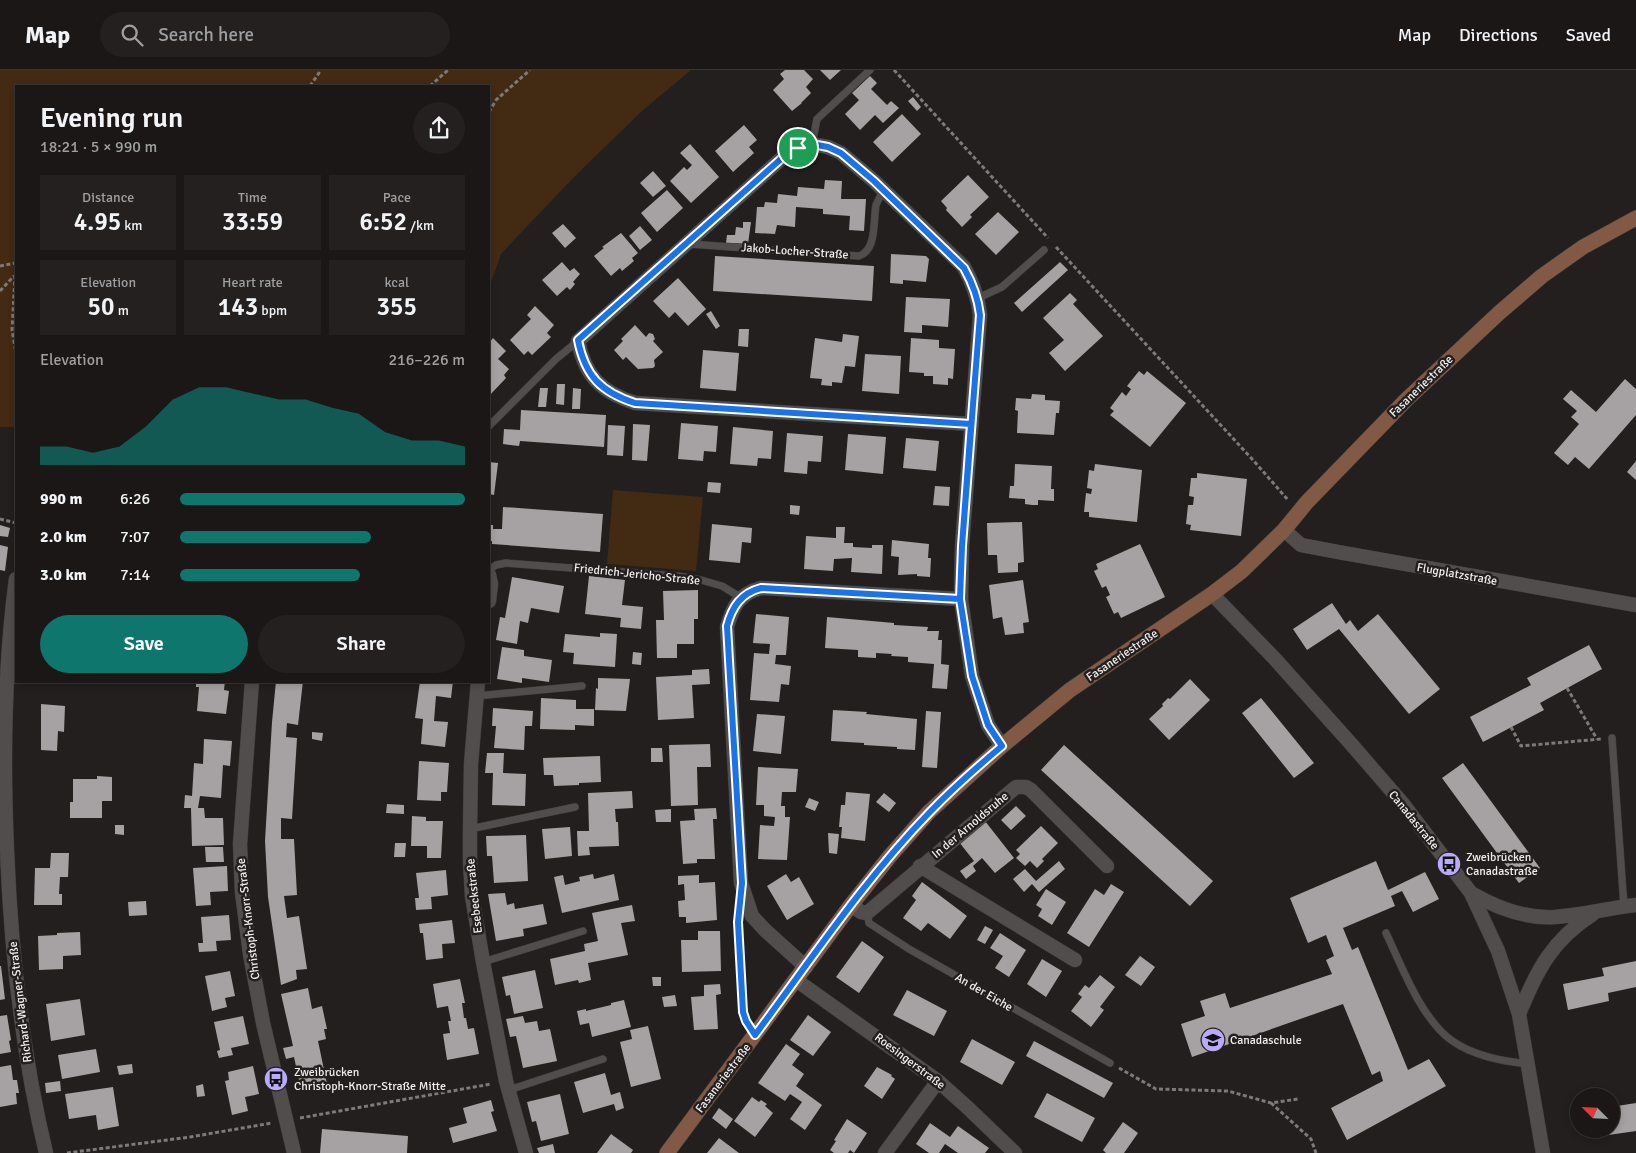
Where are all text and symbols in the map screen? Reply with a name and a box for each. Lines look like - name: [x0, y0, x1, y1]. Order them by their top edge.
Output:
- search box: [100, 12, 450, 57]
- text: Map: [25, 20, 70, 50]
- icon: search: [118, 21, 146, 49]
- text: Search here: [158, 23, 254, 47]
- text: Map: [1398, 24, 1431, 46]
- text: Directions: [1459, 24, 1538, 46]
- text: Saved: [1566, 24, 1611, 46]
- text: Evening run: [40, 101, 183, 135]
- button: share: [413, 102, 465, 154]
- pin: [777, 127, 819, 169]
- icon: arrive: [784, 134, 812, 162]
- text: 18:21 · 5 × 990 m: [40, 137, 157, 157]
- text: Distance: [82, 189, 134, 206]
- text: Time: [238, 189, 267, 206]
- text: Pace: [383, 189, 411, 206]
- text: 4.95: [74, 206, 121, 237]
- text: 33:59: [222, 206, 283, 237]
- text: 6:52: [359, 206, 407, 237]
- text: km: [121, 217, 142, 234]
- text: /km: [407, 217, 434, 234]
- street label: Jakob-Locher-Straße: [741, 240, 849, 263]
- text: Elevation: [80, 274, 136, 291]
- text: Heart rate: [222, 274, 283, 291]
- text: kcal: [385, 274, 409, 291]
- text: 50: [88, 291, 115, 322]
- text: 143: [218, 291, 258, 322]
- text: 355: [377, 291, 417, 322]
- text: m: [115, 302, 129, 319]
- text: bpm: [258, 302, 287, 319]
- text: Elevation: [40, 350, 104, 370]
- text: 216–226 m: [388, 350, 465, 370]
- street label: Fasaneriestraße: [1386, 352, 1456, 421]
- text: 990 m: [40, 489, 82, 509]
- text: 6:26: [120, 489, 150, 509]
- text: 2.0 km: [40, 527, 87, 547]
- text: 7:07: [120, 527, 150, 547]
- street label: Friedrich-Jericho-Straße: [573, 560, 701, 589]
- street label: Flugplatzstraße: [1415, 560, 1498, 589]
- text: 3.0 km: [40, 565, 87, 585]
- text: 7:14: [120, 565, 150, 585]
- button: Save: [40, 615, 248, 673]
- button: Share: [258, 615, 465, 673]
- street label: Fasaneriestraße: [1084, 626, 1161, 685]
- street label: Canadastraße: [1385, 788, 1442, 853]
- street label: In der Arnoldsruhe: [929, 789, 1012, 862]
- place label: Zweibrücken Canadastraße: [1466, 850, 1538, 879]
- bus stop icon: Zweibrücken Canadastraße: [1436, 851, 1462, 877]
- street label: Christoph-Knorr-Straße: [234, 857, 263, 980]
- street label: Esebeckstraße: [463, 858, 486, 934]
- street label: Richard-Wagner-Straße: [6, 941, 35, 1063]
- street label: An der Eiche: [952, 970, 1015, 1015]
- school or university icon: Canadaschule: [1200, 1027, 1226, 1053]
- street label: Roesingerstraße: [871, 1030, 948, 1093]
- place label: Canadaschule: [1230, 1033, 1302, 1048]
- street label: Fasaneriestraße: [692, 1041, 754, 1116]
- place label: Zweibrücken Christoph-Knorr-Straße Mitte: [294, 1065, 446, 1094]
- bus stop icon: Zweibrücken Christoph-Knorr-Straße Mitte: [263, 1066, 289, 1092]
- north arrow: [1570, 1088, 1620, 1138]
- map controls: [1570, 1088, 1620, 1138]

